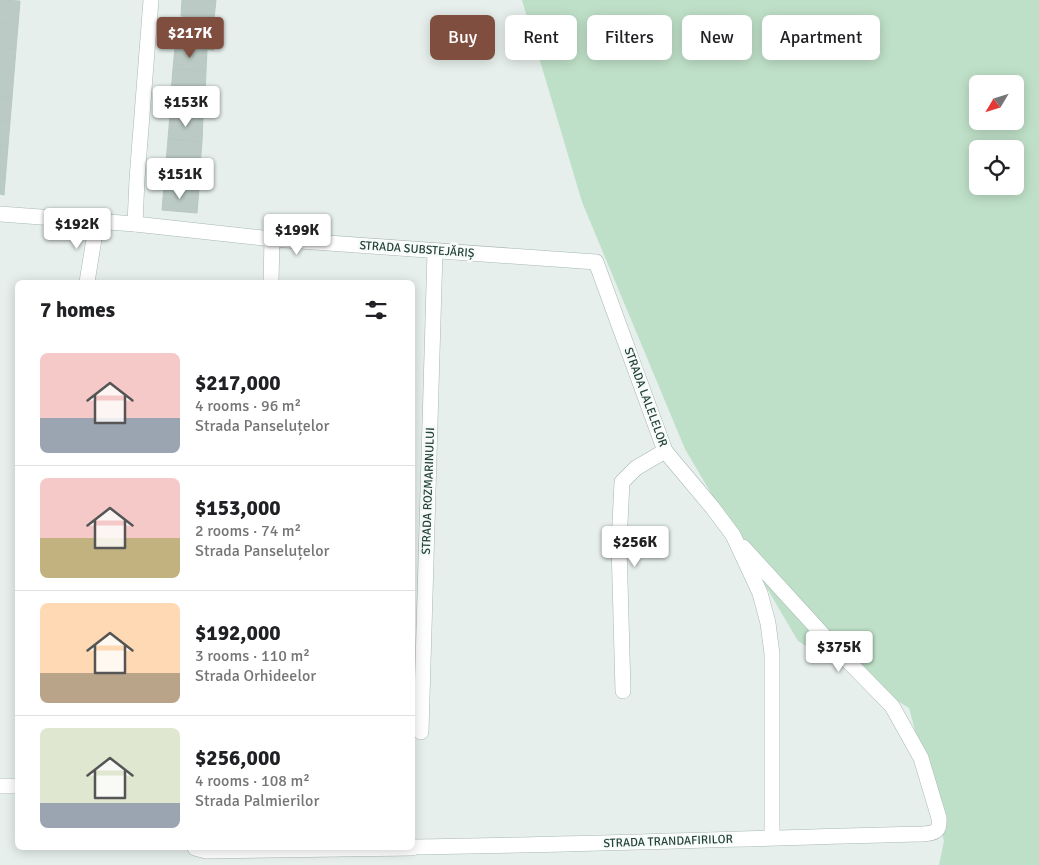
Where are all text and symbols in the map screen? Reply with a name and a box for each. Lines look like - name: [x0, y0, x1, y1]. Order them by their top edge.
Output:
- chip: Buy: [430, 15, 495, 60]
- chip: Rent: [505, 15, 577, 60]
- chip: Filters: [587, 15, 672, 60]
- chip: New: [682, 15, 752, 60]
- chip: Apartment: [762, 15, 880, 60]
- pin: $217K: [155, 17, 225, 59]
- text: $217K: [168, 23, 212, 43]
- north arrow: [969, 75, 1024, 130]
- map controls: [969, 75, 1024, 195]
- pin: $153K: [151, 86, 221, 128]
- text: $153K: [164, 92, 208, 112]
- button: locate: [969, 140, 1024, 195]
- pin: $151K: [145, 158, 215, 200]
- text: $151K: [158, 164, 202, 184]
- pin: $192K: [42, 208, 112, 250]
- text: $192K: [55, 214, 99, 234]
- pin: $199K: [262, 214, 332, 256]
- text: $199K: [275, 220, 319, 240]
- street label: STRADA SUBSTEJĂRIȘ: [359, 238, 475, 261]
- icon: filters: [362, 296, 390, 324]
- text: 7 homes: [40, 297, 115, 323]
- street label: STRADA LALELELOR: [621, 345, 670, 449]
- text: $217,000: [195, 370, 281, 396]
- icon: home: [80, 373, 140, 433]
- text: 4 rooms · 96 m²: [195, 396, 301, 416]
- text: Strada Panseluțelor: [195, 416, 329, 436]
- street label: STRADA ROZMARINULUI: [419, 427, 438, 555]
- text: $153,000: [195, 495, 281, 521]
- icon: home: [80, 498, 140, 558]
- text: 2 rooms · 74 m²: [195, 521, 301, 541]
- pin: $256K: [600, 526, 670, 568]
- text: $256K: [613, 532, 657, 552]
- text: Strada Panseluțelor: [195, 541, 329, 561]
- text: $192,000: [195, 620, 281, 646]
- icon: home: [80, 623, 140, 683]
- pin: $375K: [804, 630, 874, 673]
- text: $375K: [817, 637, 861, 657]
- text: 3 rooms · 110 m²: [195, 646, 310, 666]
- text: Strada Orhideelor: [195, 666, 316, 686]
- text: $256,000: [195, 745, 281, 771]
- icon: home: [80, 748, 140, 808]
- text: 4 rooms · 108 m²: [195, 771, 310, 791]
- text: Strada Palmierilor: [195, 791, 319, 811]
- street label: STRADA TRANDAFIRILOR: [603, 832, 733, 851]

